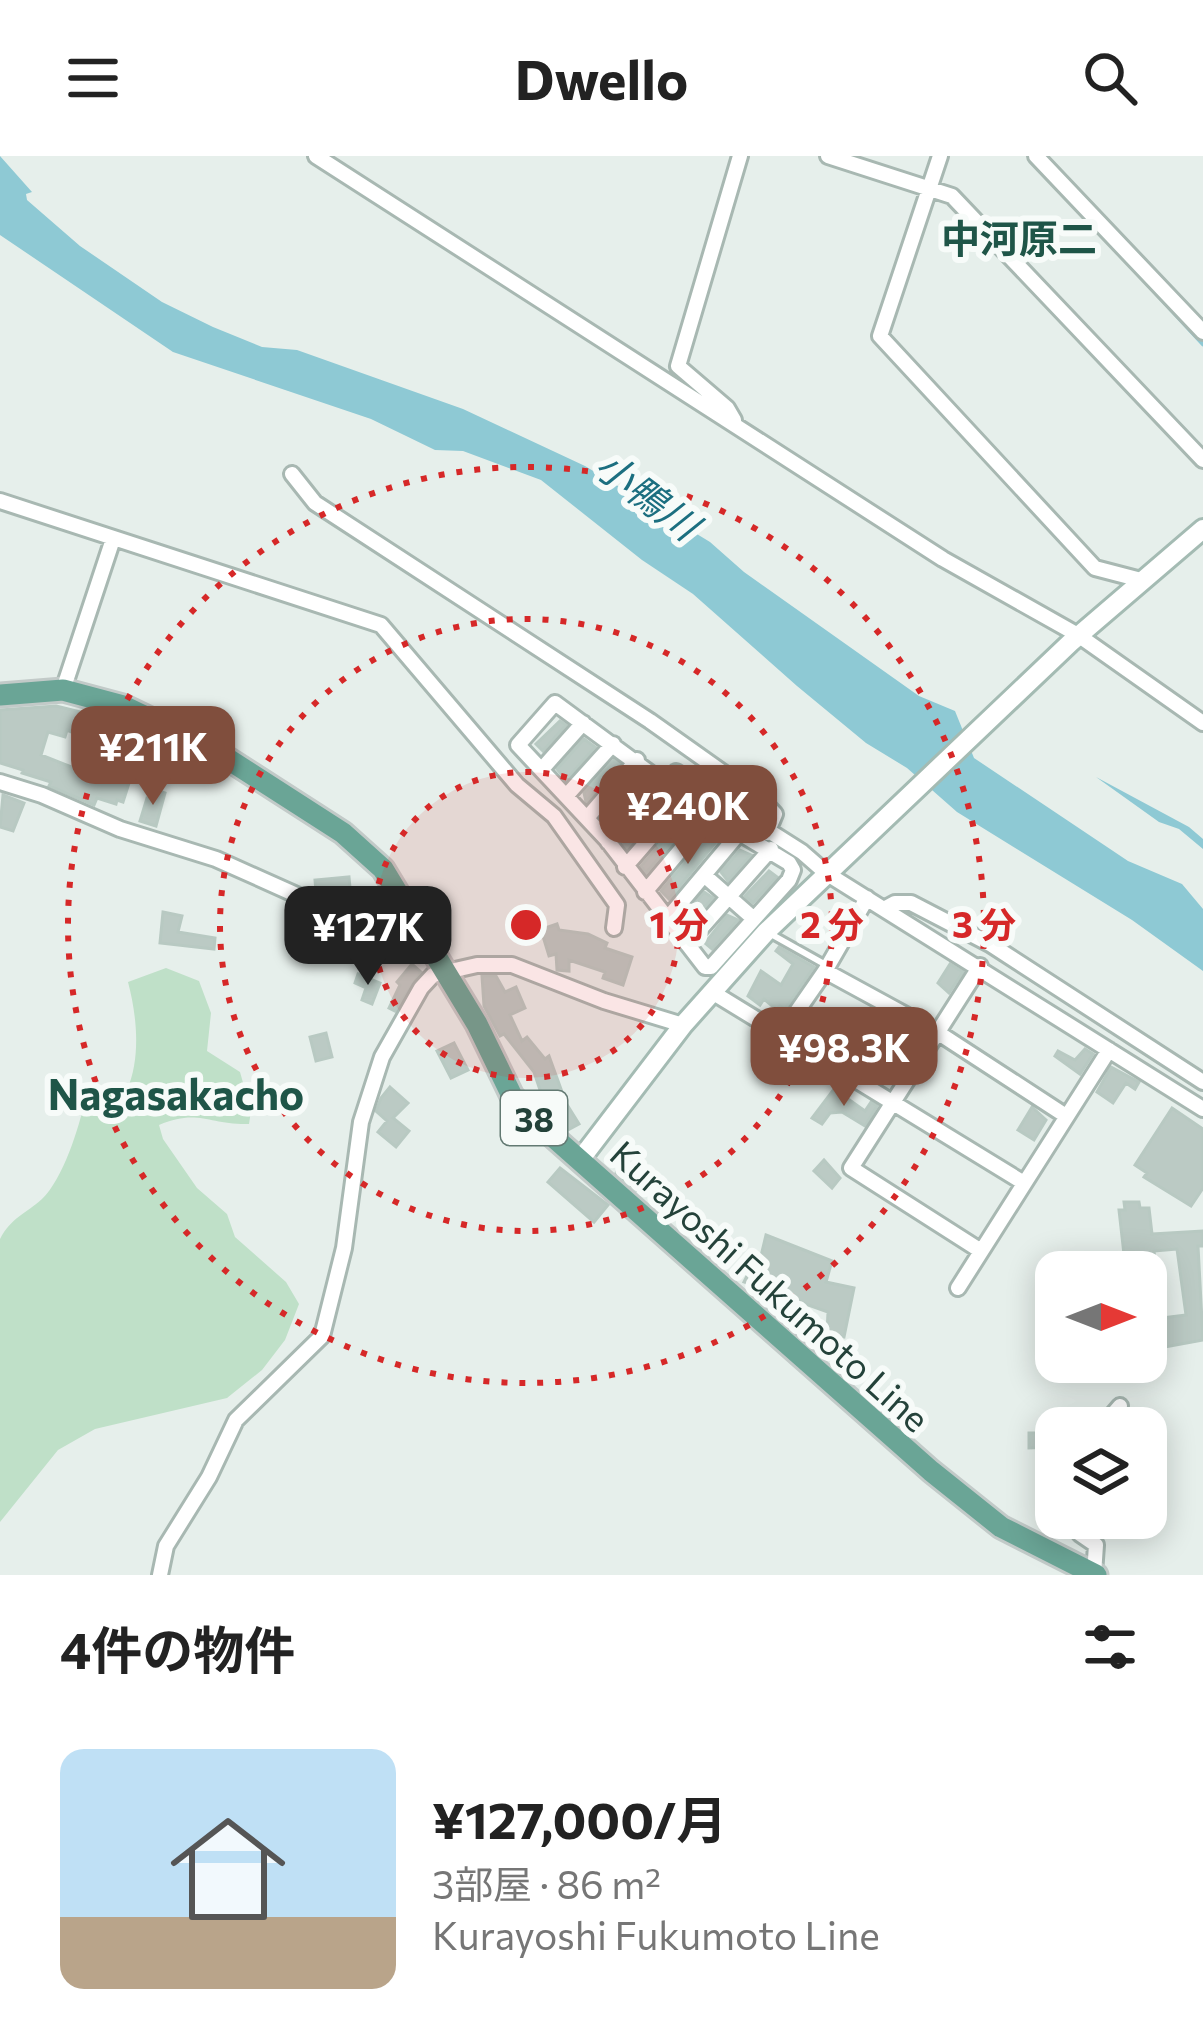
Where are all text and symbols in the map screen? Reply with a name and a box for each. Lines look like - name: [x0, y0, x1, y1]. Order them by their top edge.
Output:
- icon: menu: [60, 45, 126, 111]
- text: Dwello: [515, 45, 688, 111]
- icon: search: [1077, 45, 1143, 111]
- district label: 中河原二: [941, 213, 1097, 261]
- water label: 小鴨川: [587, 440, 712, 551]
- pin: ¥211K: [69, 706, 237, 808]
- text: ¥211K: [98, 721, 208, 769]
- pin: ¥240K: [604, 765, 772, 867]
- text: ¥240K: [626, 780, 750, 828]
- pin: ¥127K: [284, 886, 452, 988]
- text: ¥127K: [311, 901, 425, 949]
- text: 1 分: [649, 901, 709, 945]
- text: 2 分: [800, 901, 864, 945]
- text: 3 分: [952, 901, 1016, 945]
- centre of rings: [505, 904, 547, 946]
- pin: ¥98.3K: [746, 1007, 942, 1109]
- text: ¥98.3K: [778, 1022, 910, 1070]
- district label: Nagasakacho: [48, 1067, 304, 1119]
- road number: 38: [501, 1091, 567, 1145]
- street label: Kurayoshi Fukumoto Line: [603, 1130, 939, 1440]
- north arrow: [1035, 1251, 1167, 1383]
- map controls: [1035, 1251, 1167, 1539]
- button: layers: [1035, 1407, 1167, 1539]
- icon: filters: [1077, 1614, 1143, 1680]
- text: 4件の物件: [60, 1617, 295, 1680]
- text: ¥127,000/月: [432, 1787, 727, 1850]
- icon: home: [156, 1797, 300, 1941]
- text: 3部屋 · 86 m²: [432, 1859, 661, 1907]
- text: Kurayoshi Fukumoto Line: [432, 1910, 880, 1958]

